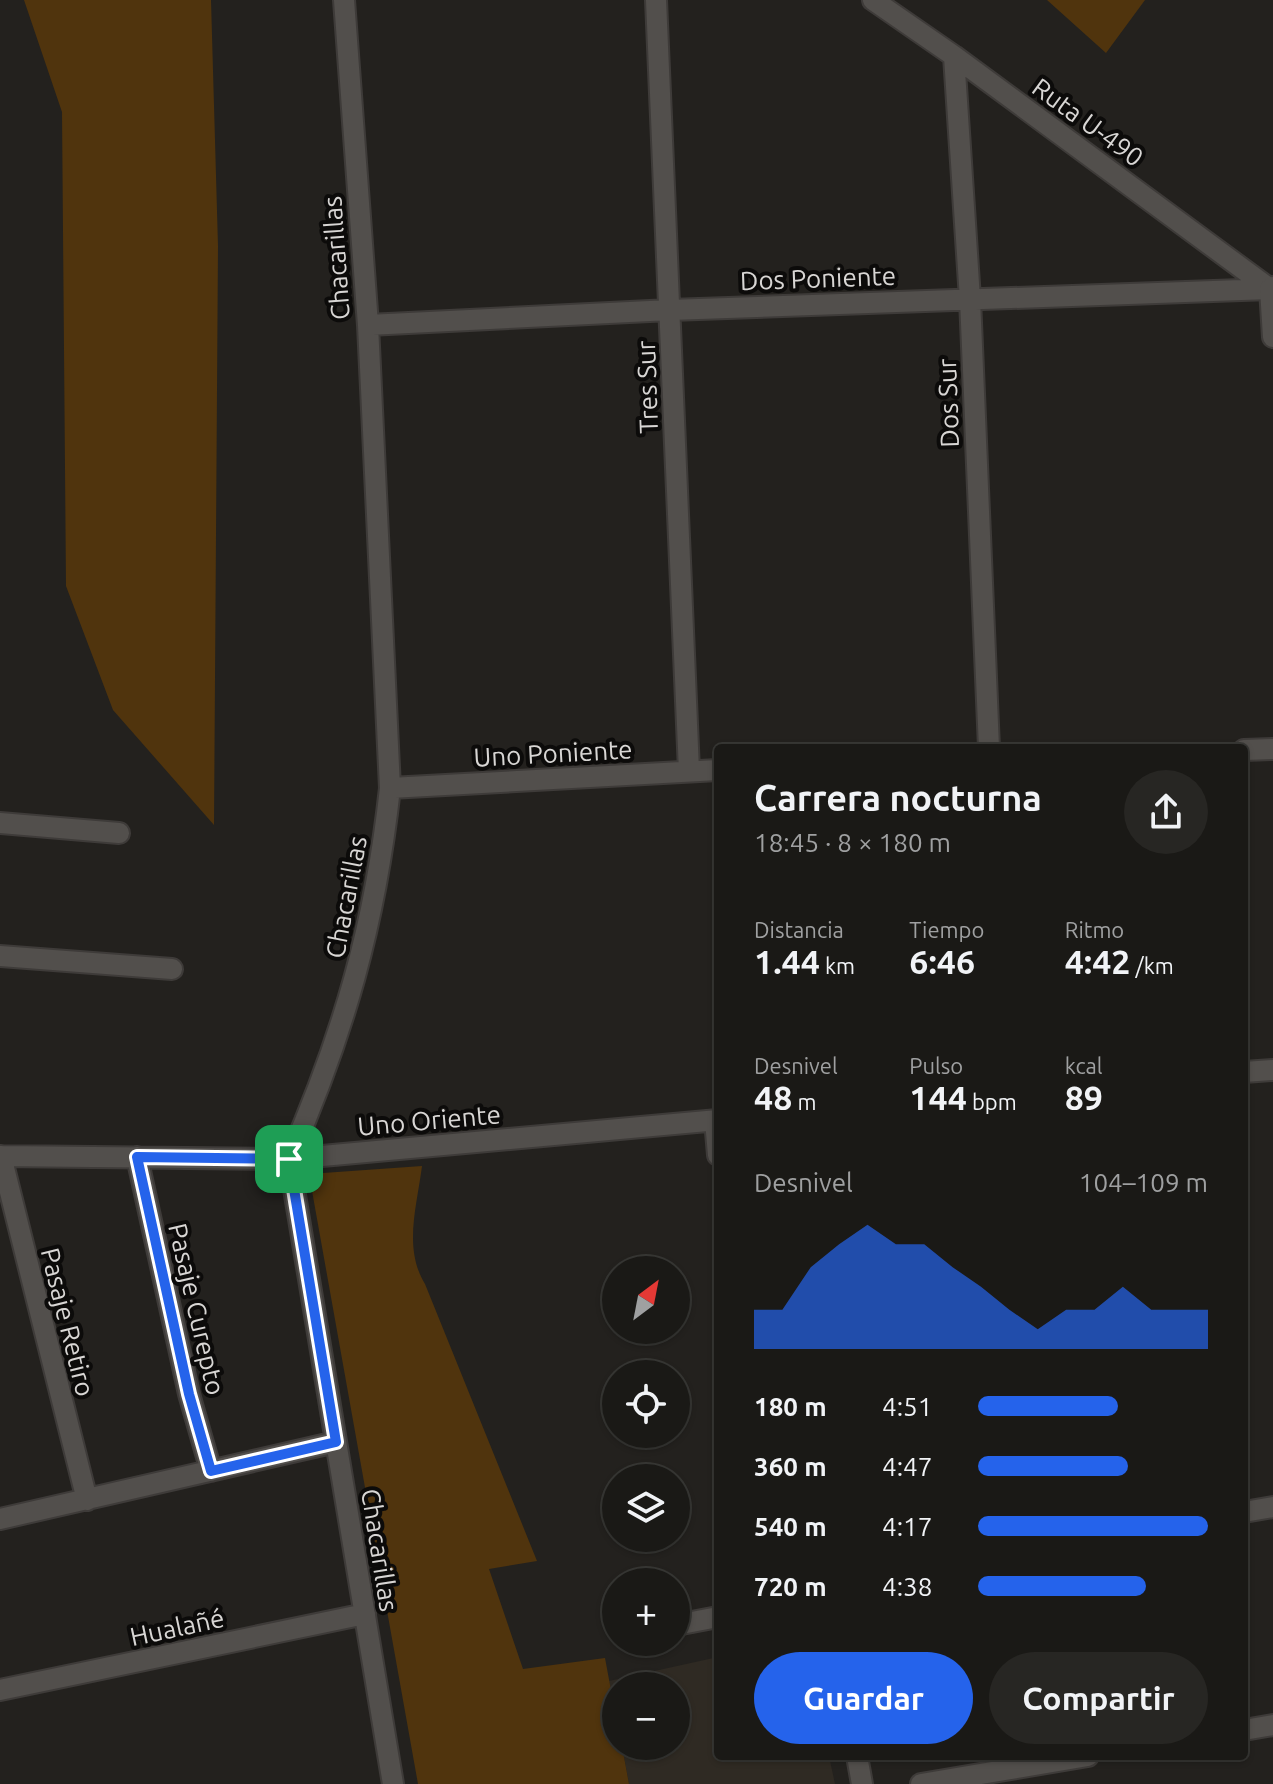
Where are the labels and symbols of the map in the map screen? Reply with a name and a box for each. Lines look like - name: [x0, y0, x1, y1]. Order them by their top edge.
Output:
- street label: Ruta U-490: [1027, 72, 1149, 172]
- street label: Chacarillas: [317, 195, 355, 321]
- street label: Dos Poniente: [739, 261, 897, 295]
- street label: Tres Sur: [631, 340, 663, 434]
- street label: Dos Sur: [932, 358, 964, 448]
- street label: Uno Poniente: [473, 734, 633, 772]
- street label: Chacarillas: [320, 833, 372, 961]
- street label: Uno Oriente: [356, 1099, 502, 1141]
- pin: [255, 1125, 323, 1193]
- street label: Pasaje Curepto: [163, 1220, 231, 1398]
- street label: Pasaje Retiro: [36, 1245, 100, 1399]
- north arrow: [602, 1256, 690, 1344]
- street label: Chacarillas: [356, 1486, 404, 1614]
- street label: Hualañé: [127, 1603, 227, 1651]

